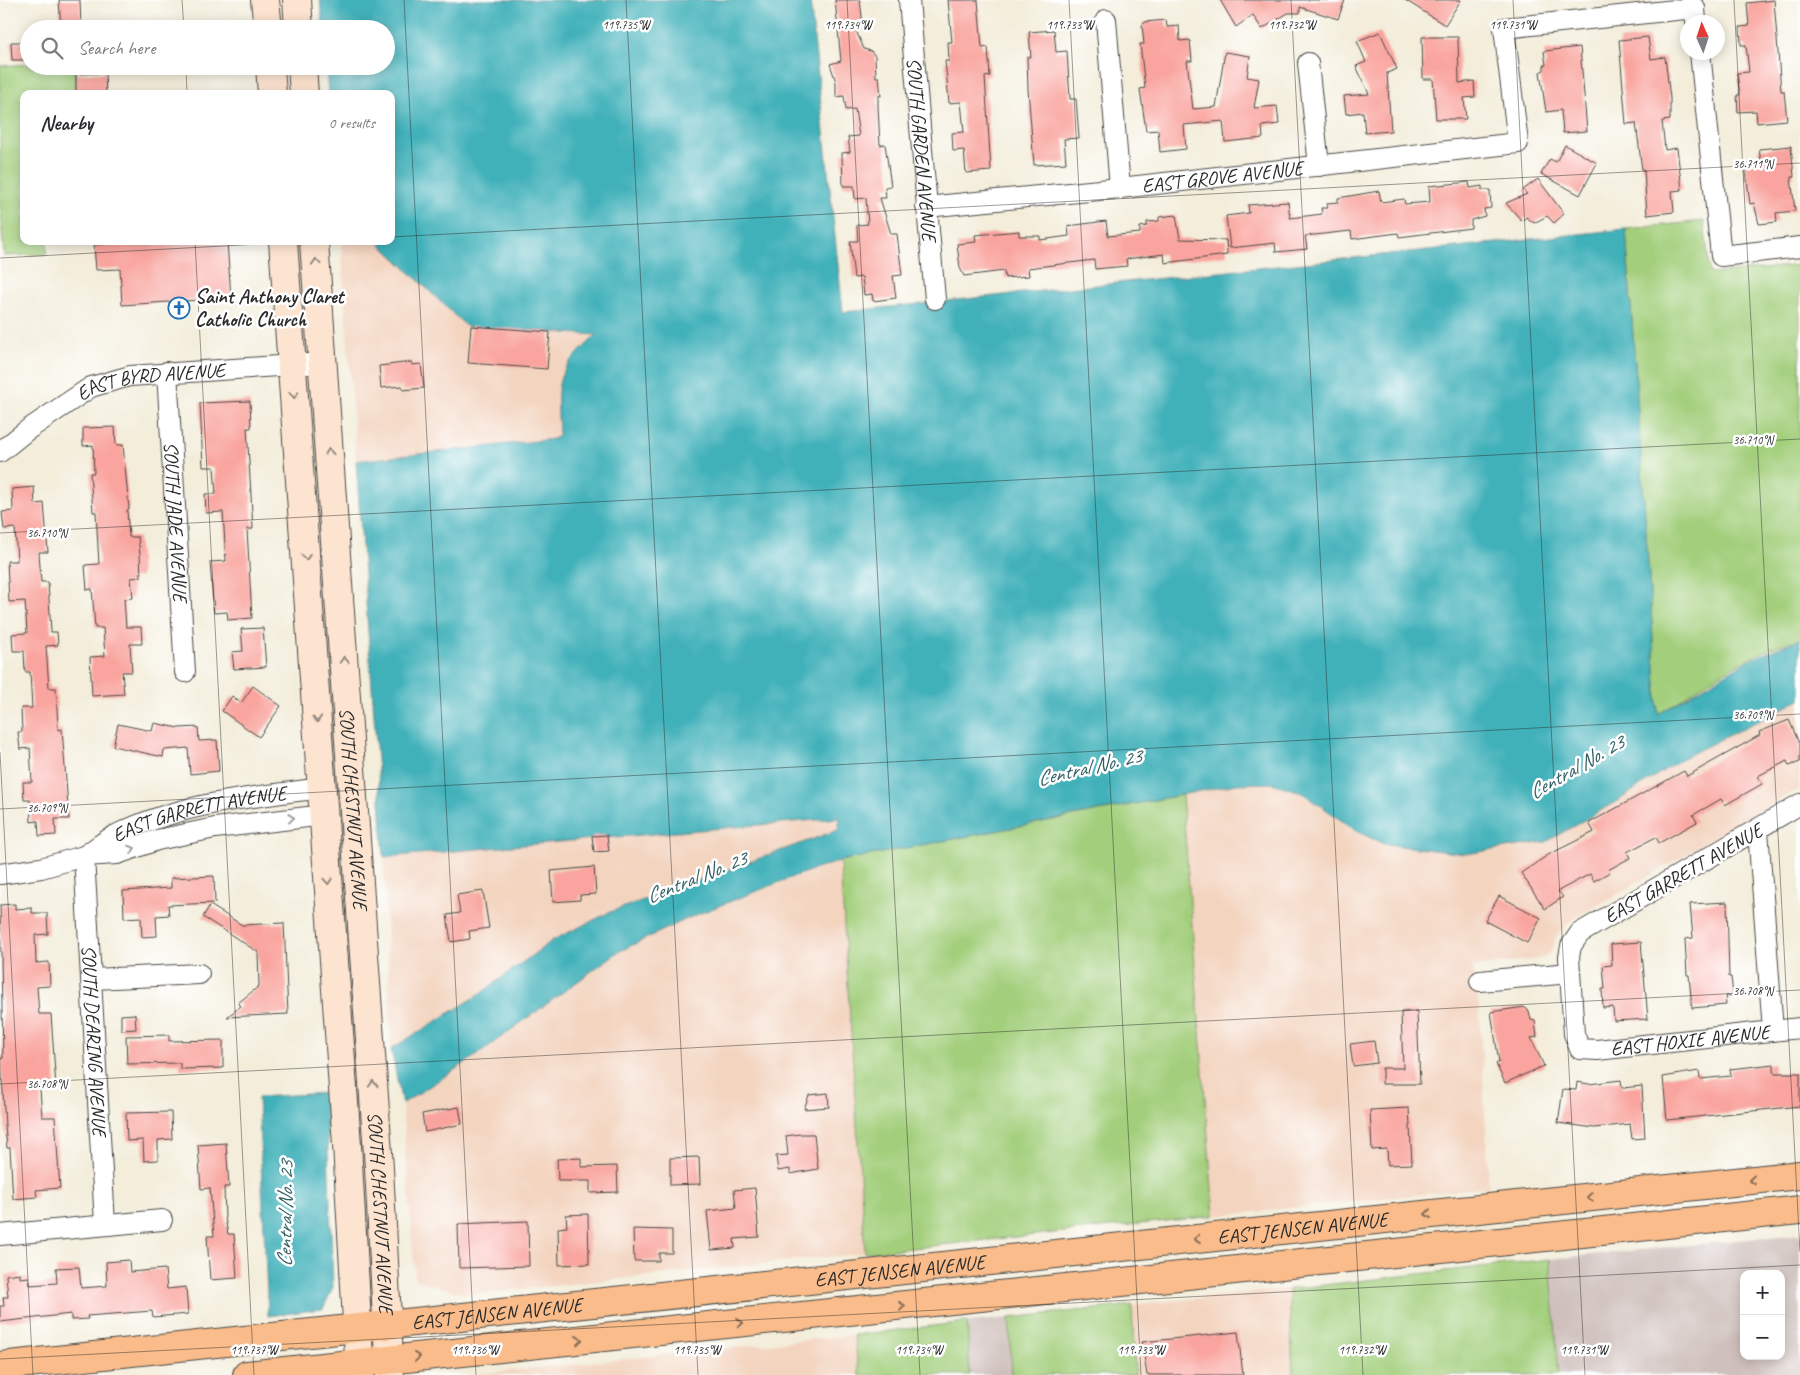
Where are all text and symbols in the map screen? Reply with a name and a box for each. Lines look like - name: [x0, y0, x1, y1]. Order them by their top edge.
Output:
- north arrow: [1680, 15, 1725, 60]
- text: 119.735°W: [603, 17, 652, 33]
- text: 119.734°W: [825, 17, 874, 33]
- text: 119.733°W: [1047, 17, 1096, 33]
- text: 119.732°W: [1269, 17, 1318, 33]
- text: 119.731°W: [1490, 17, 1539, 33]
- search box: [20, 20, 395, 75]
- icon: search: [38, 34, 66, 62]
- text: Search here: [78, 36, 155, 60]
- street label: SOUTH GARDEN AVENUE: [901, 57, 942, 245]
- text: Nearby: [40, 110, 93, 136]
- text: 0 results: [328, 113, 375, 133]
- street label: EAST GROVE AVENUE: [1141, 155, 1307, 198]
- text: 36.711°N: [1733, 156, 1775, 172]
- one-way arrow: [310, 258, 321, 266]
- place label: Saint Anthony Claret Catholic Church: [195, 284, 346, 332]
- church icon: Saint Anthony Claret Catholic Church: [167, 296, 191, 320]
- street label: EAST BYRD AVENUE: [71, 357, 228, 406]
- one-way arrow: [289, 391, 300, 399]
- text: 36.710°N: [1733, 432, 1775, 448]
- street label: SOUTH JADE AVENUE: [158, 441, 193, 605]
- one-way arrow: [324, 447, 335, 455]
- text: 36.710°N: [27, 525, 69, 541]
- one-way arrow: [300, 553, 311, 561]
- one-way arrow: [338, 656, 349, 664]
- street label: SOUTH CHESTNUT AVENUE: [334, 707, 373, 913]
- text: 36.709°N: [1733, 707, 1775, 723]
- one-way arrow: [311, 715, 322, 723]
- water label: Central No. 23: [1524, 727, 1632, 805]
- water label: Central No. 23: [1034, 741, 1148, 792]
- street label: EAST GARRETT AVENUE: [108, 780, 291, 848]
- text: 36.709°N: [27, 800, 69, 816]
- one-way arrow: [287, 813, 295, 824]
- street label: EAST GARRETT AVENUE: [1600, 816, 1770, 929]
- water label: Central No. 23: [642, 843, 754, 909]
- one-way arrow: [127, 845, 136, 855]
- one-way arrow: [323, 877, 334, 885]
- street label: SOUTH DEARING AVENUE: [76, 945, 112, 1140]
- text: 36.708°N: [1733, 983, 1775, 999]
- street label: EAST HOXIE AVENUE: [1609, 1019, 1774, 1061]
- text: 36.708°N: [27, 1076, 69, 1092]
- one-way arrow: [368, 1080, 379, 1088]
- street label: SOUTH CHESTNUT AVENUE: [362, 1111, 399, 1317]
- water label: Central No. 23: [271, 1156, 299, 1267]
- one-way arrow: [1747, 1174, 1755, 1185]
- one-way arrow: [1586, 1191, 1594, 1202]
- street label: EAST JENSEN AVENUE: [1216, 1206, 1392, 1250]
- one-way arrow: [1424, 1208, 1432, 1219]
- one-way arrow: [1193, 1233, 1201, 1244]
- street label: EAST JENSEN AVENUE: [814, 1249, 989, 1292]
- map controls: [1740, 1270, 1785, 1360]
- button: +: [1740, 1270, 1785, 1315]
- street label: EAST JENSEN AVENUE: [411, 1292, 587, 1335]
- one-way arrow: [898, 1301, 906, 1312]
- button: −: [1740, 1315, 1785, 1360]
- one-way arrow: [737, 1318, 745, 1329]
- one-way arrow: [575, 1335, 583, 1346]
- text: 119.737°W: [231, 1342, 280, 1358]
- text: 119.736°W: [452, 1342, 501, 1358]
- text: 119.735°W: [674, 1342, 723, 1358]
- text: 119.734°W: [896, 1342, 945, 1358]
- text: 119.733°W: [1118, 1342, 1167, 1358]
- text: 119.732°W: [1339, 1342, 1388, 1358]
- text: 119.731°W: [1561, 1342, 1610, 1358]
- one-way arrow: [414, 1352, 422, 1363]

